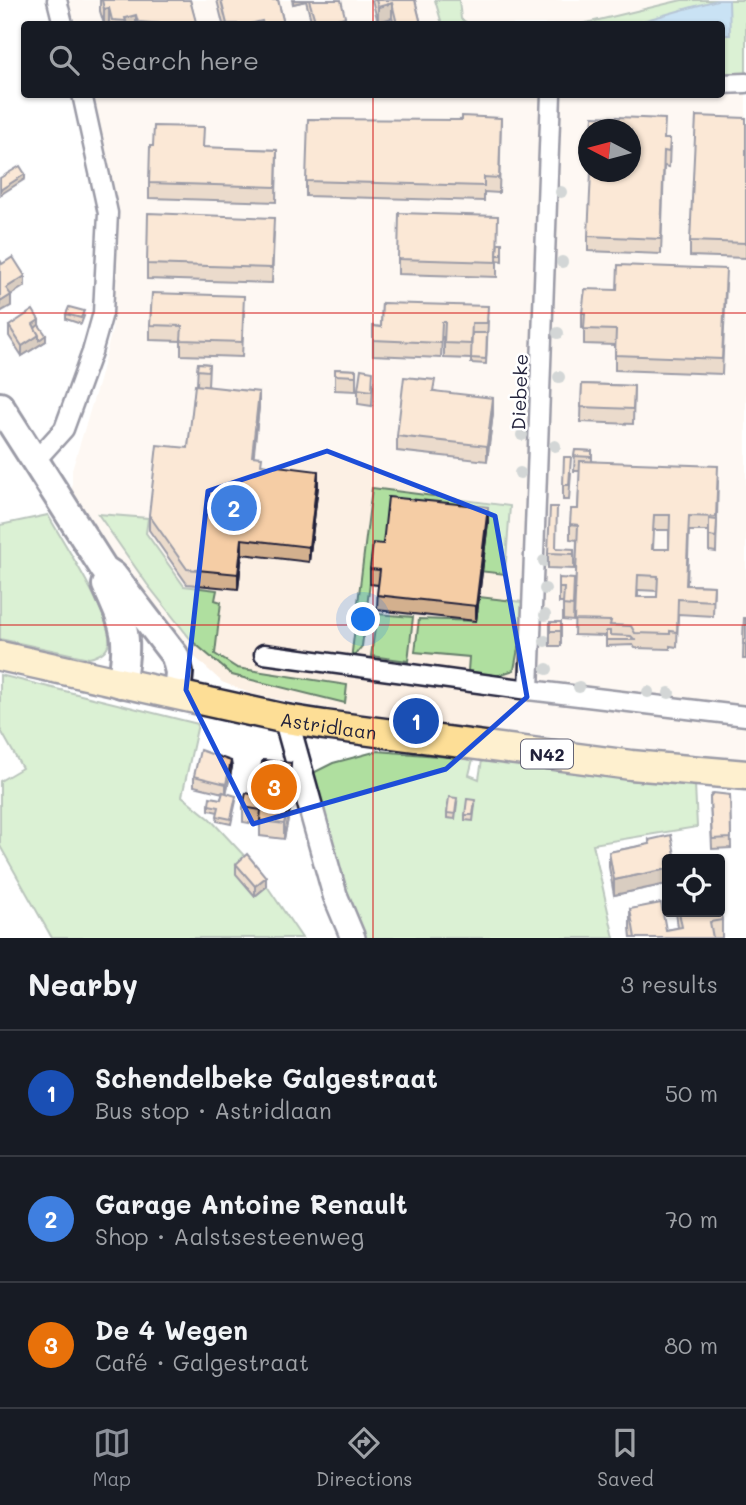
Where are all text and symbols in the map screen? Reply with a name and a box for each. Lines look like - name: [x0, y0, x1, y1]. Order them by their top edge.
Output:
- search box: [21, 21, 725, 98]
- icon: search: [45, 41, 83, 79]
- text: Search here: [101, 43, 259, 77]
- north arrow: [578, 119, 641, 182]
- street label: Diebeke: [505, 353, 533, 431]
- pin: 2: [211, 482, 257, 534]
- your location: [346, 602, 380, 636]
- pin: 1: [393, 695, 439, 747]
- street label: Astridlaan: [279, 706, 378, 744]
- road number: N42: [521, 740, 573, 768]
- pin: 3: [251, 761, 297, 813]
- map controls: [662, 854, 725, 917]
- button: locate: [662, 854, 725, 917]
- text: Nearby: [28, 964, 138, 1004]
- text: 3 results: [621, 969, 718, 999]
- text: Schendelbeke Galgestraat: [95, 1061, 438, 1095]
- text: 1: [46, 1078, 56, 1108]
- text: 50 m: [665, 1078, 718, 1108]
- text: Bus stop · Astridlaan: [95, 1095, 332, 1125]
- text: Garage Antoine Renault: [95, 1187, 408, 1221]
- text: 2: [45, 1204, 57, 1234]
- text: 70 m: [665, 1204, 718, 1234]
- text: Shop · Aalstsesteenweg: [95, 1221, 364, 1251]
- text: De 4 Wegen: [95, 1313, 248, 1347]
- text: 3: [44, 1330, 58, 1360]
- text: 80 m: [664, 1330, 718, 1360]
- text: Café · Galgestraat: [95, 1347, 309, 1377]
- tab: Map: [92, 1424, 131, 1491]
- tab: Directions: [316, 1424, 412, 1491]
- tab: Saved: [597, 1424, 654, 1491]

